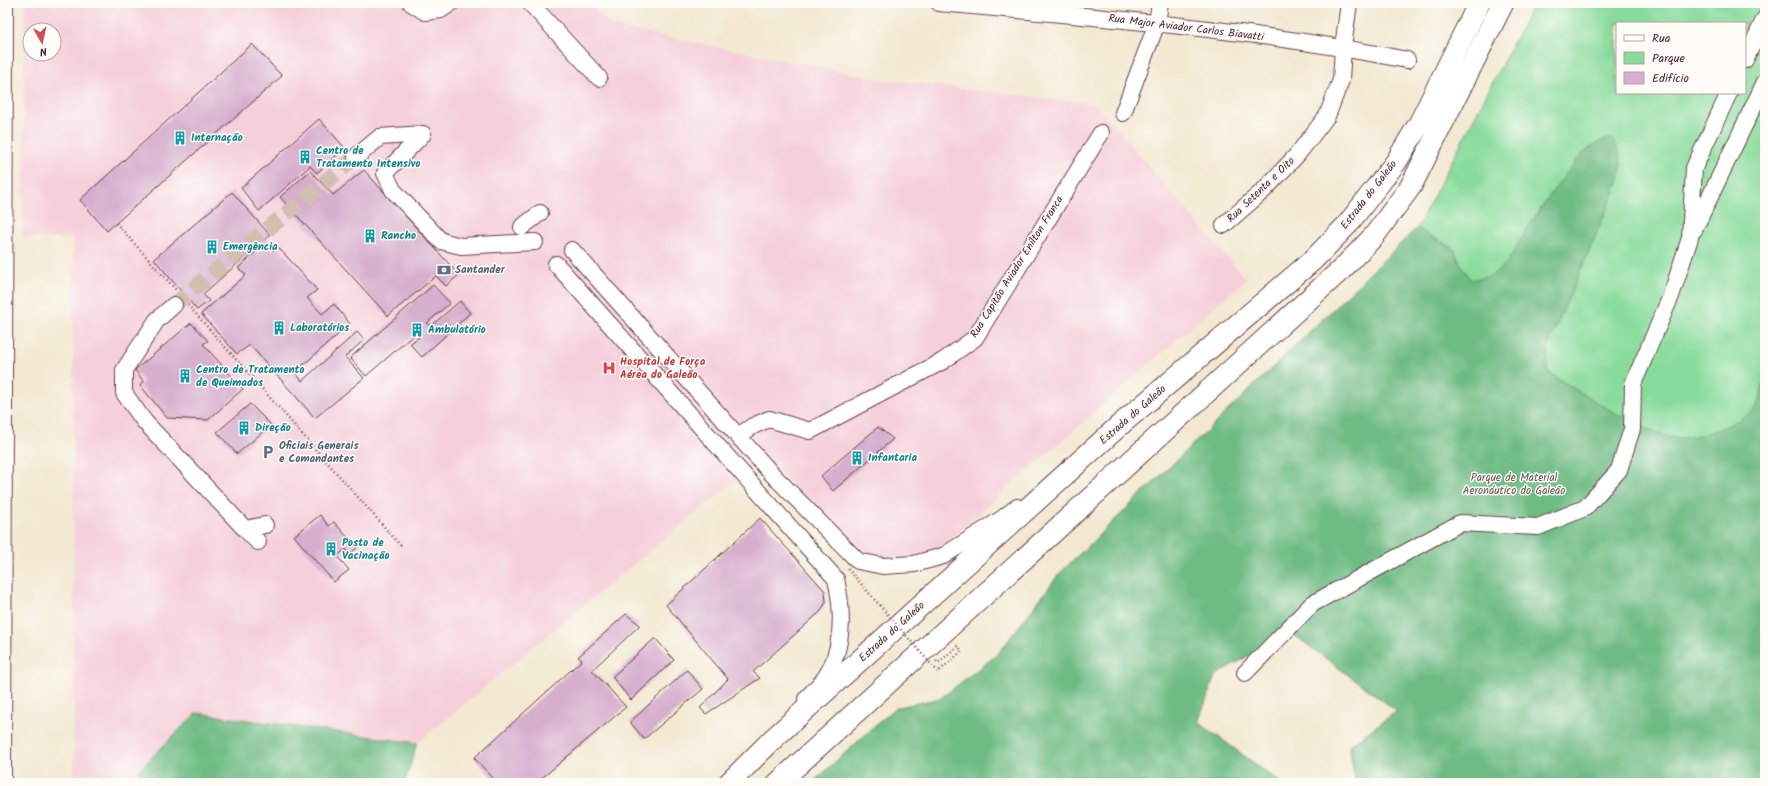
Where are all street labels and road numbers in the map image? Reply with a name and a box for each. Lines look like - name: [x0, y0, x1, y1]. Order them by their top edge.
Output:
- street label: Rua Major Aviador Carlos Biavatti: [1107, 10, 1265, 47]
- street label: Rua Setenta e Oito: [1223, 153, 1299, 227]
- street label: Estrada do Galeão: [1336, 156, 1402, 234]
- street label: Rua Capitão Aviador Enilton Franca: [966, 192, 1068, 342]
- street label: Estrada do Galeão: [1095, 381, 1171, 449]
- street label: Estrada do Galeão: [855, 597, 929, 667]

